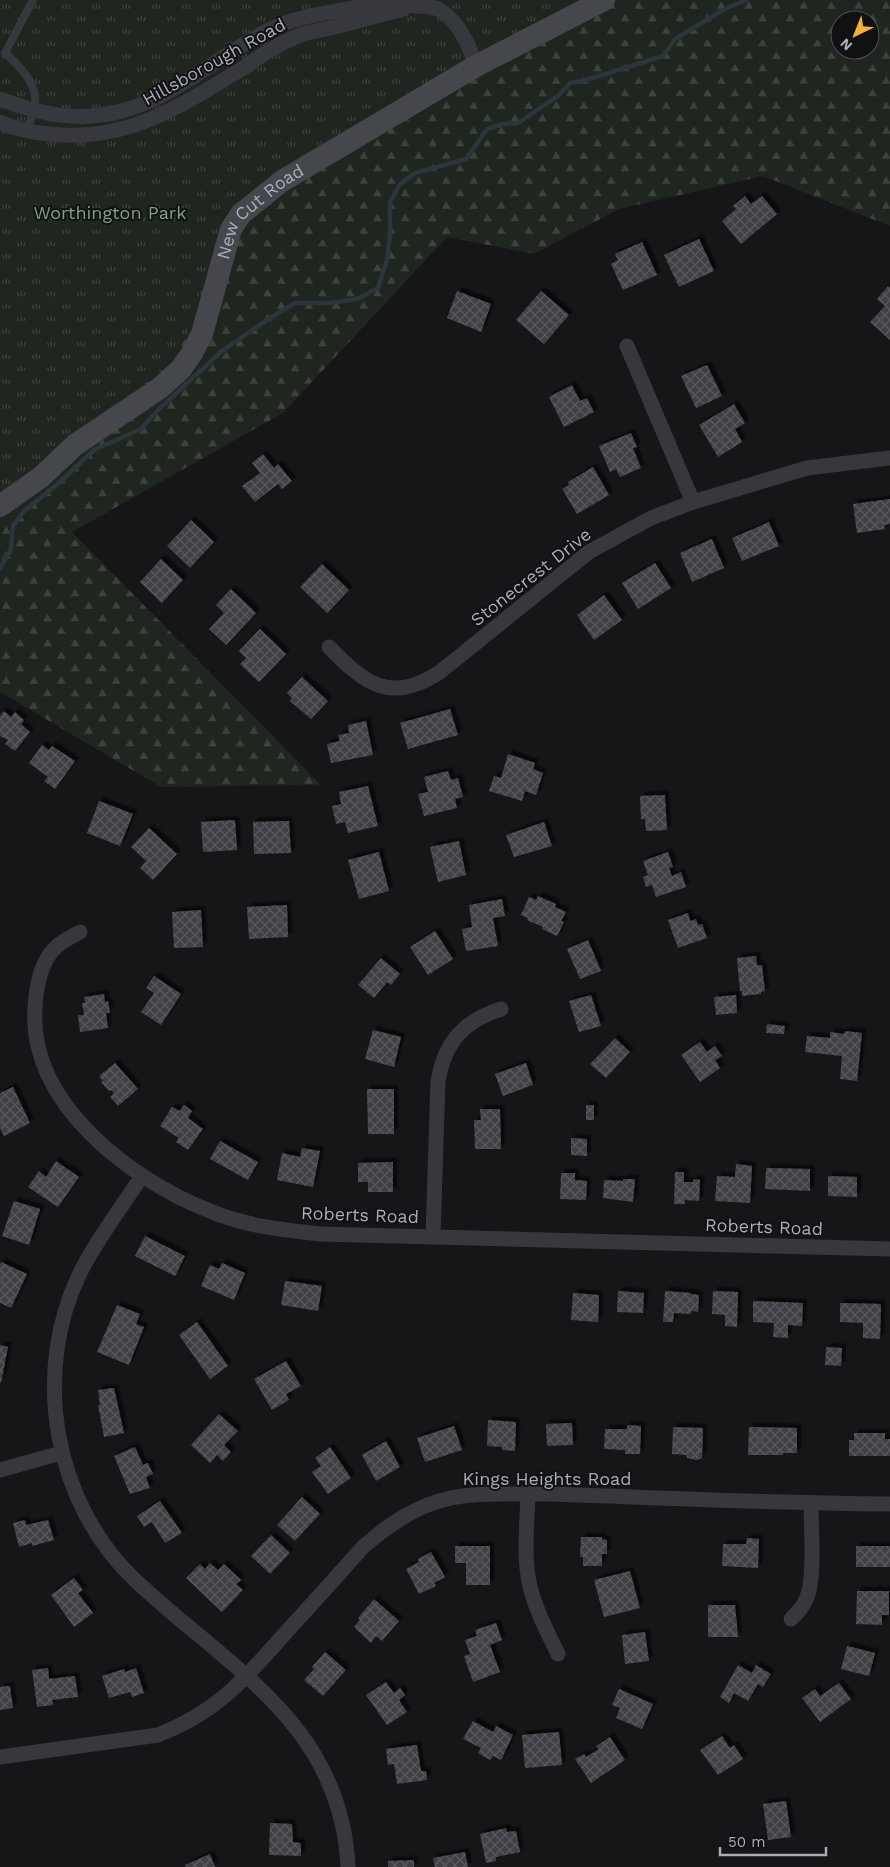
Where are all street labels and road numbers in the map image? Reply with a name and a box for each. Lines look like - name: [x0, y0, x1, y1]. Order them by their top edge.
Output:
- street label: Hillsborough Road: [139, 14, 289, 110]
- street label: New Cut Road: [212, 160, 307, 262]
- street label: Stonecrest Drive: [466, 523, 595, 630]
- street label: Roberts Road: [301, 1202, 419, 1227]
- street label: Roberts Road: [705, 1214, 823, 1239]
- street label: Kings Heights Road: [463, 1468, 631, 1489]

